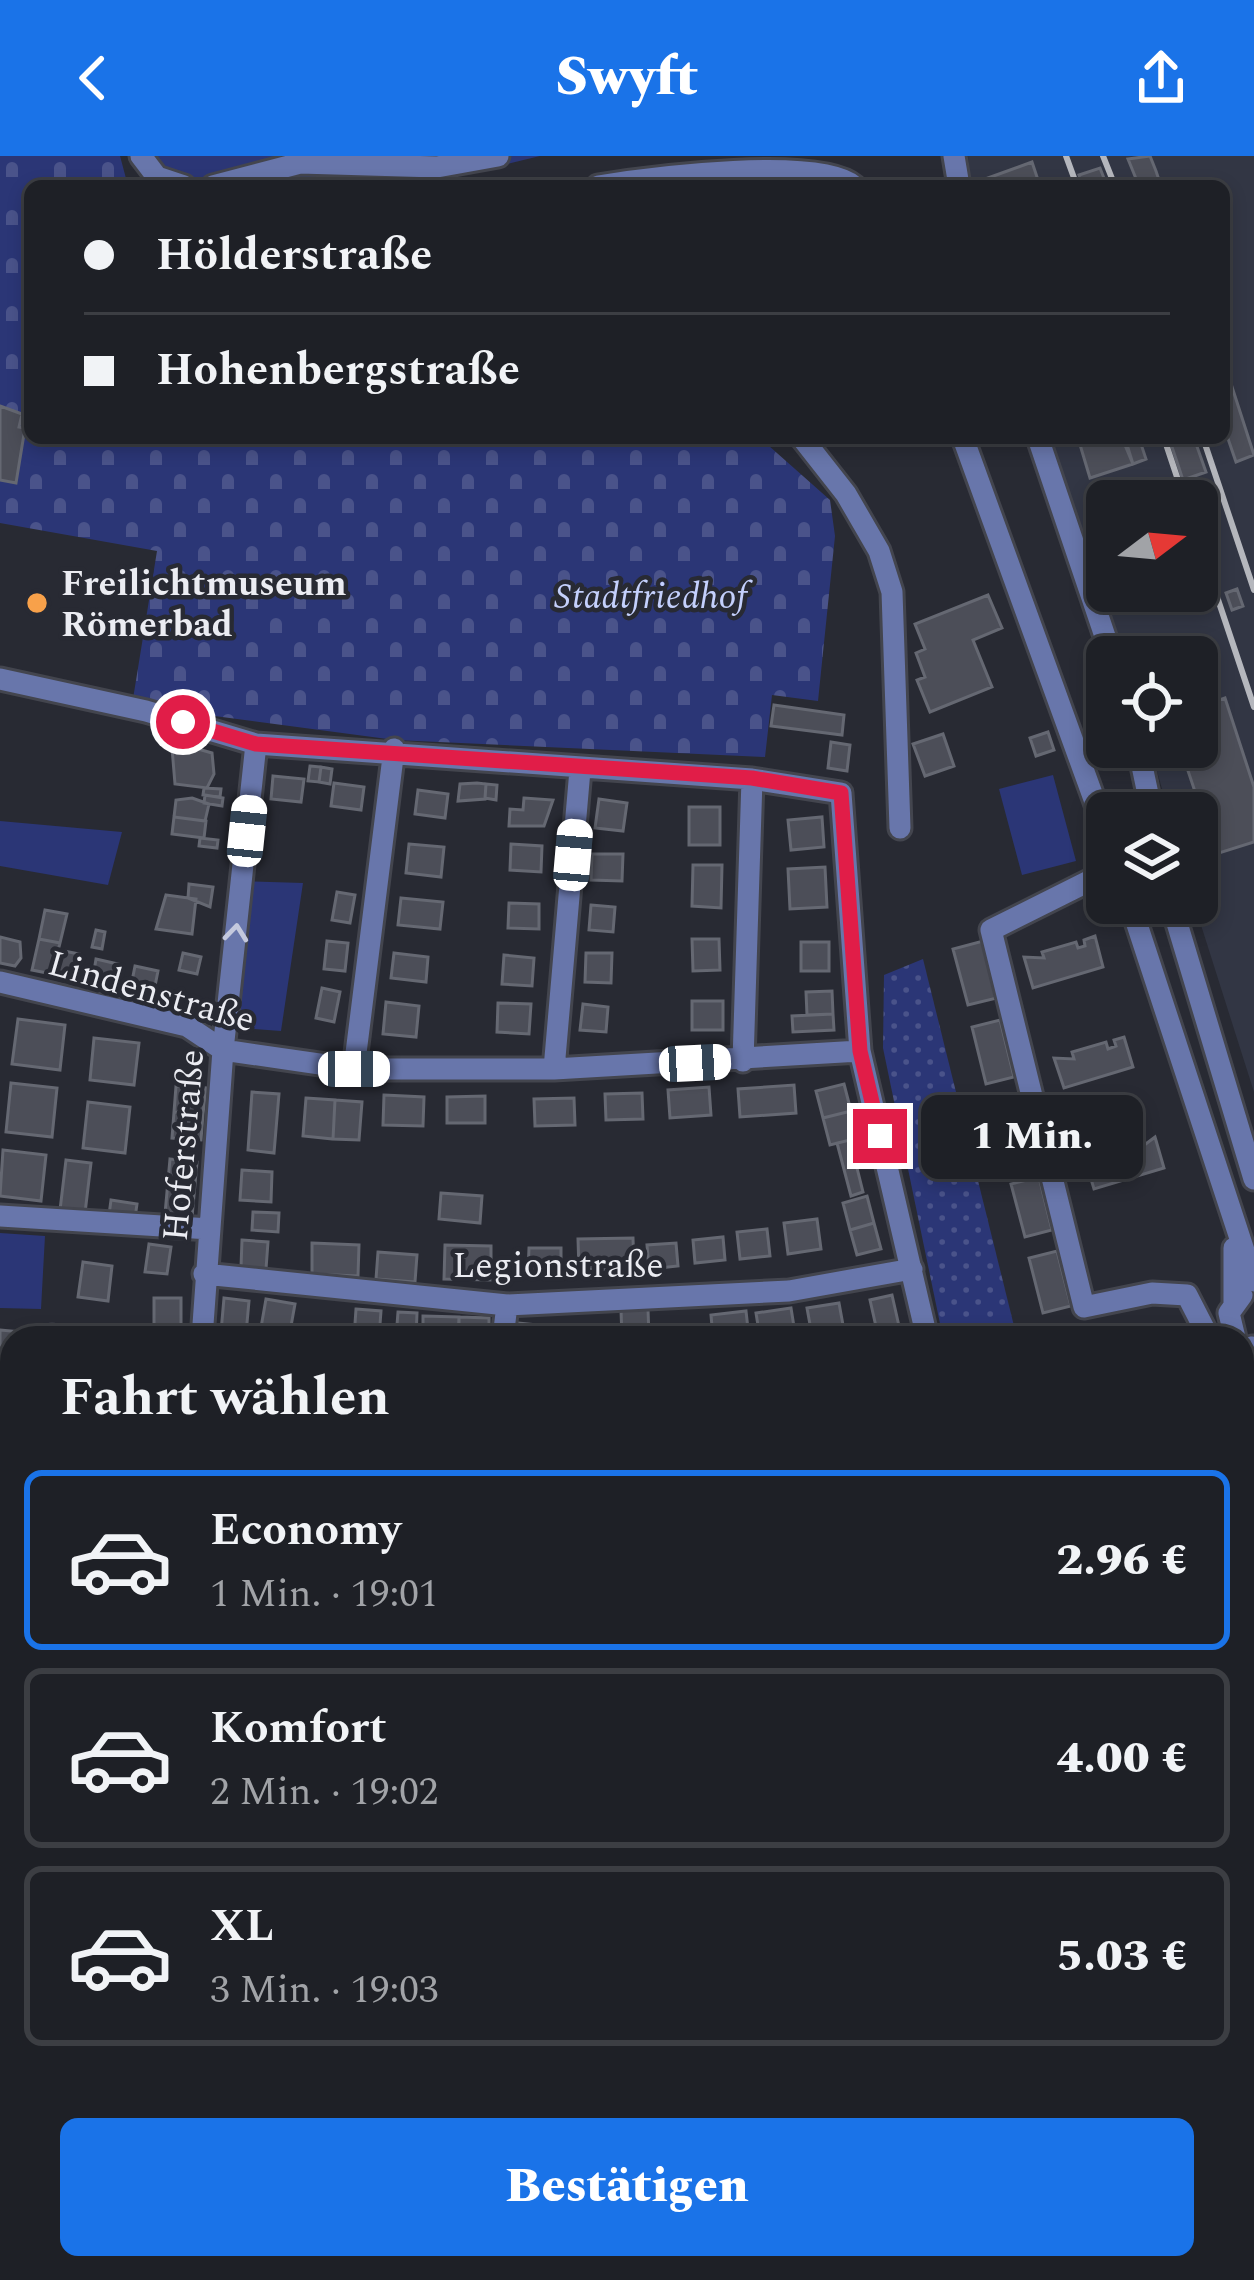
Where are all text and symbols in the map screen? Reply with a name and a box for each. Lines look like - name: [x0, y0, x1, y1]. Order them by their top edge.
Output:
- text: Swyft: [556, 37, 698, 119]
- icon: back: [60, 45, 126, 111]
- icon: share: [1128, 45, 1194, 111]
- text: Hölderstraße: [156, 221, 432, 290]
- text: Hohenbergstraße: [156, 336, 520, 405]
- north arrow: [1086, 480, 1218, 612]
- map controls: [1086, 480, 1218, 924]
- place label: Freilichtmuseum Römerbad: [61, 557, 347, 653]
- park label: Stadtfriedhof: [554, 570, 753, 625]
- marker: Freilichtmuseum Römerbad: [24, 590, 50, 616]
- button: locate: [1086, 636, 1218, 768]
- route start: [156, 695, 210, 749]
- button: layers: [1086, 792, 1218, 924]
- car: [225, 793, 269, 869]
- car: [552, 818, 594, 892]
- one-way arrow: [222, 923, 248, 943]
- street label: Lindenstraße: [41, 937, 261, 1048]
- car: [658, 1043, 732, 1083]
- street label: Hoferstraße: [149, 1047, 220, 1243]
- car: [318, 1051, 390, 1087]
- callout: 1 Min.: [922, 1094, 1144, 1178]
- text: 1 Min.: [971, 1107, 1093, 1166]
- route end: [853, 1109, 907, 1163]
- street label: Legionstraße: [452, 1239, 664, 1294]
- text: Fahrt wählen: [60, 1357, 390, 1439]
- text: Economy: [210, 1496, 401, 1565]
- icon: car: [66, 1506, 174, 1614]
- text: 2.96 €: [1056, 1526, 1188, 1595]
- text: 1 Min. · 19:01: [210, 1565, 438, 1624]
- text: Komfort: [210, 1694, 387, 1763]
- icon: car: [66, 1704, 174, 1812]
- text: 4.00 €: [1056, 1724, 1188, 1793]
- text: 2 Min. · 19:02: [210, 1763, 438, 1822]
- text: XL: [210, 1892, 274, 1961]
- icon: car: [66, 1902, 174, 2010]
- text: 5.03 €: [1056, 1922, 1188, 1991]
- text: 3 Min. · 19:03: [210, 1961, 438, 2020]
- button: Bestätigen: [60, 2118, 1194, 2256]

